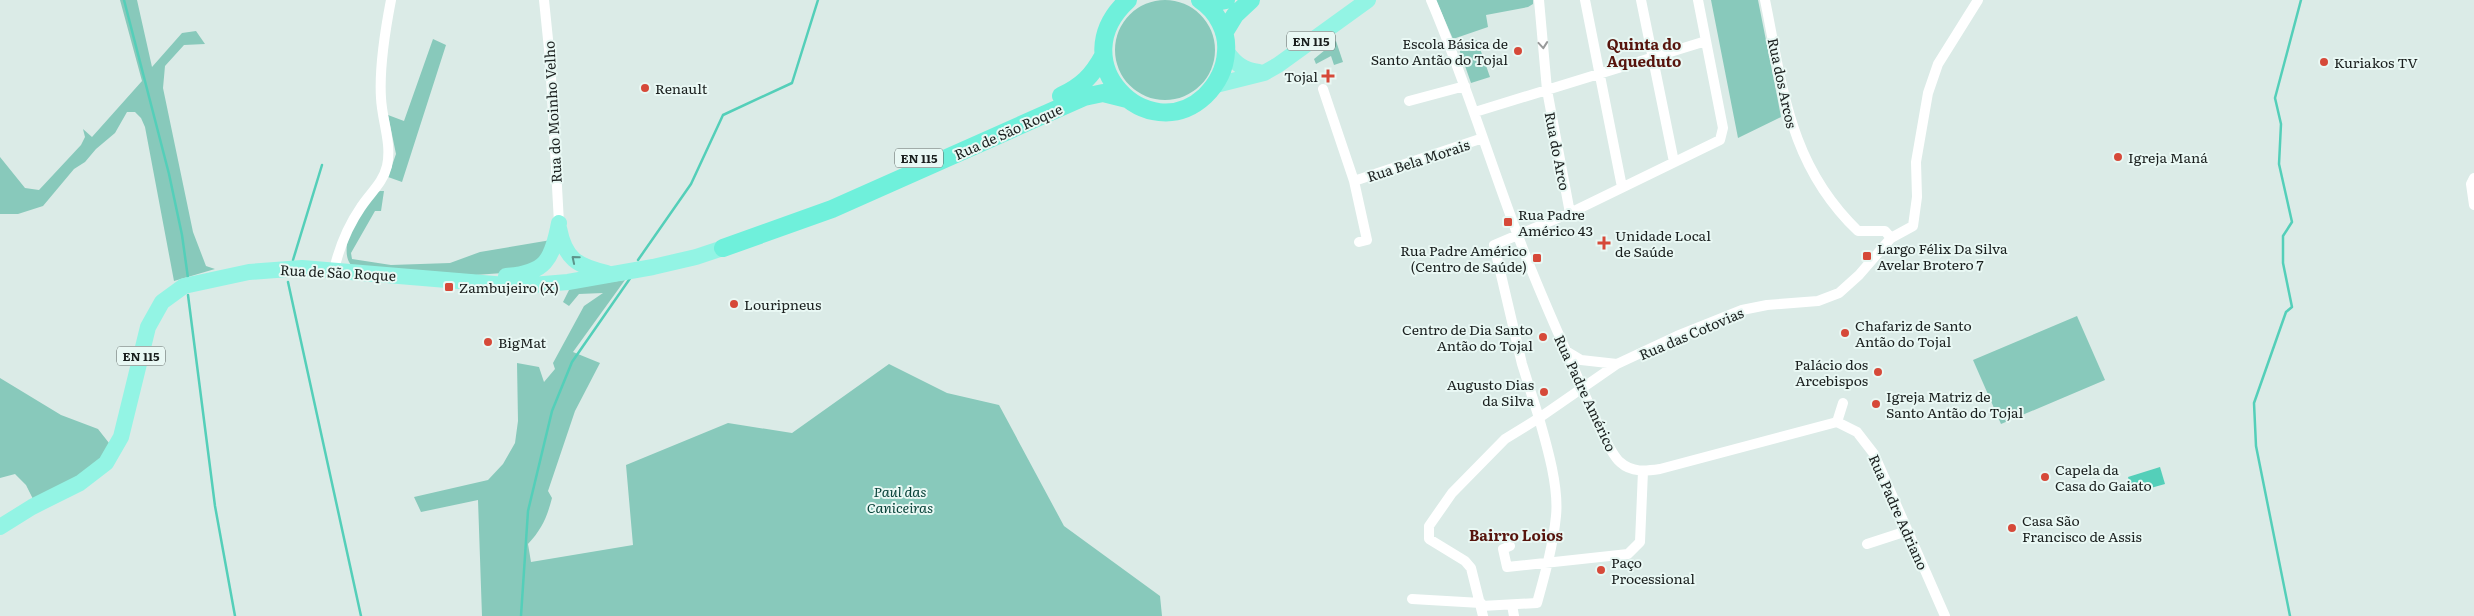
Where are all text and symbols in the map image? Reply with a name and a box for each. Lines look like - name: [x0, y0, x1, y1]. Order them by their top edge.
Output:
- road number: EN 115: [1287, 31, 1335, 50]
- district label: Quinta do Aqueduto: [1607, 32, 1681, 72]
- place label: Escola Básica de Santo Antão do Tojal: [1371, 33, 1508, 69]
- street label: Rua dos Arcos: [1764, 36, 1802, 130]
- street label: Rua do Moinho Velho: [538, 40, 566, 184]
- one-way arrow: [1537, 41, 1548, 49]
- marker: Escola Básica de Santo Antão do Tojal: [1512, 45, 1524, 57]
- place label: Kuriakos TV: [2334, 52, 2418, 72]
- marker: Kuriakos TV: [2318, 56, 2330, 68]
- place label: Tojal: [1284, 66, 1318, 86]
- marker: Tojal: [1322, 70, 1334, 82]
- place label: Renault: [655, 78, 708, 98]
- marker: Renault: [639, 82, 651, 94]
- street label: Rua de São Roque: [951, 98, 1065, 164]
- street label: Rua do Arco: [1541, 110, 1575, 192]
- street label: Rua Bela Morais: [1364, 134, 1472, 186]
- place label: Igreja Maná: [2128, 147, 2208, 167]
- road number: EN 115: [895, 148, 943, 168]
- marker: Igreja Maná: [2112, 151, 2124, 163]
- place label: Rua Padre Américo 43: [1518, 204, 1593, 240]
- marker: Rua Padre Américo 43: [1502, 216, 1514, 228]
- place label: Unidade Local de Saúde: [1615, 225, 1711, 261]
- marker: Unidade Local de Saúde: [1597, 236, 1611, 250]
- place label: Largo Félix Da Silva Avelar Brotero 7: [1877, 238, 2008, 274]
- place label: Rua Padre Américo (Centro de Saúde): [1400, 240, 1527, 276]
- marker: Largo Félix Da Silva Avelar Brotero 7: [1861, 250, 1873, 262]
- marker: Rua Padre Américo (Centro de Saúde): [1531, 252, 1543, 264]
- one-way arrow: [571, 256, 580, 265]
- street label: Rua de São Roque: [279, 259, 397, 285]
- place label: Zambujeiro (X): [459, 277, 559, 297]
- marker: Zambujeiro (X): [443, 281, 455, 293]
- place label: Louripneus: [744, 294, 821, 314]
- marker: Louripneus: [728, 298, 740, 310]
- street label: Rua das Cotovias: [1636, 302, 1746, 364]
- place label: Chafariz de Santo Antão do Tojal: [1855, 315, 1972, 351]
- place label: Centro de Dia Santo Antão do Tojal: [1402, 319, 1533, 355]
- marker: Chafariz de Santo Antão do Tojal: [1839, 327, 1851, 339]
- marker: Centro de Dia Santo Antão do Tojal: [1537, 331, 1549, 343]
- street label: Rua Padre Américo: [1550, 331, 1622, 455]
- place label: BigMat: [498, 332, 547, 352]
- marker: BigMat: [482, 336, 494, 348]
- road number: EN 115: [117, 346, 165, 366]
- place label: Palácio dos Arcebispos: [1794, 354, 1868, 390]
- marker: Palácio dos Arcebispos: [1872, 366, 1884, 378]
- place label: Augusto Dias da Silva: [1447, 374, 1534, 410]
- marker: Augusto Dias da Silva: [1538, 386, 1550, 398]
- place label: Igreja Matriz de Santo Antão do Tojal: [1886, 386, 2024, 422]
- marker: Igreja Matriz de Santo Antão do Tojal: [1870, 398, 1882, 410]
- street label: Rua Padre Adriano: [1865, 451, 1933, 573]
- place label: Capela da Casa do Gaiato: [2055, 459, 2152, 495]
- marker: Capela da Casa do Gaiato: [2039, 471, 2051, 483]
- park label: Paul das Caniceiras: [867, 481, 933, 517]
- place label: Casa São Francisco de Assis: [2022, 510, 2142, 546]
- marker: Casa São Francisco de Assis: [2006, 522, 2018, 534]
- district label: Bairro Loios: [1469, 523, 1564, 546]
- place label: Paço Processional: [1611, 552, 1695, 588]
- marker: Paço Processional: [1595, 564, 1607, 576]

